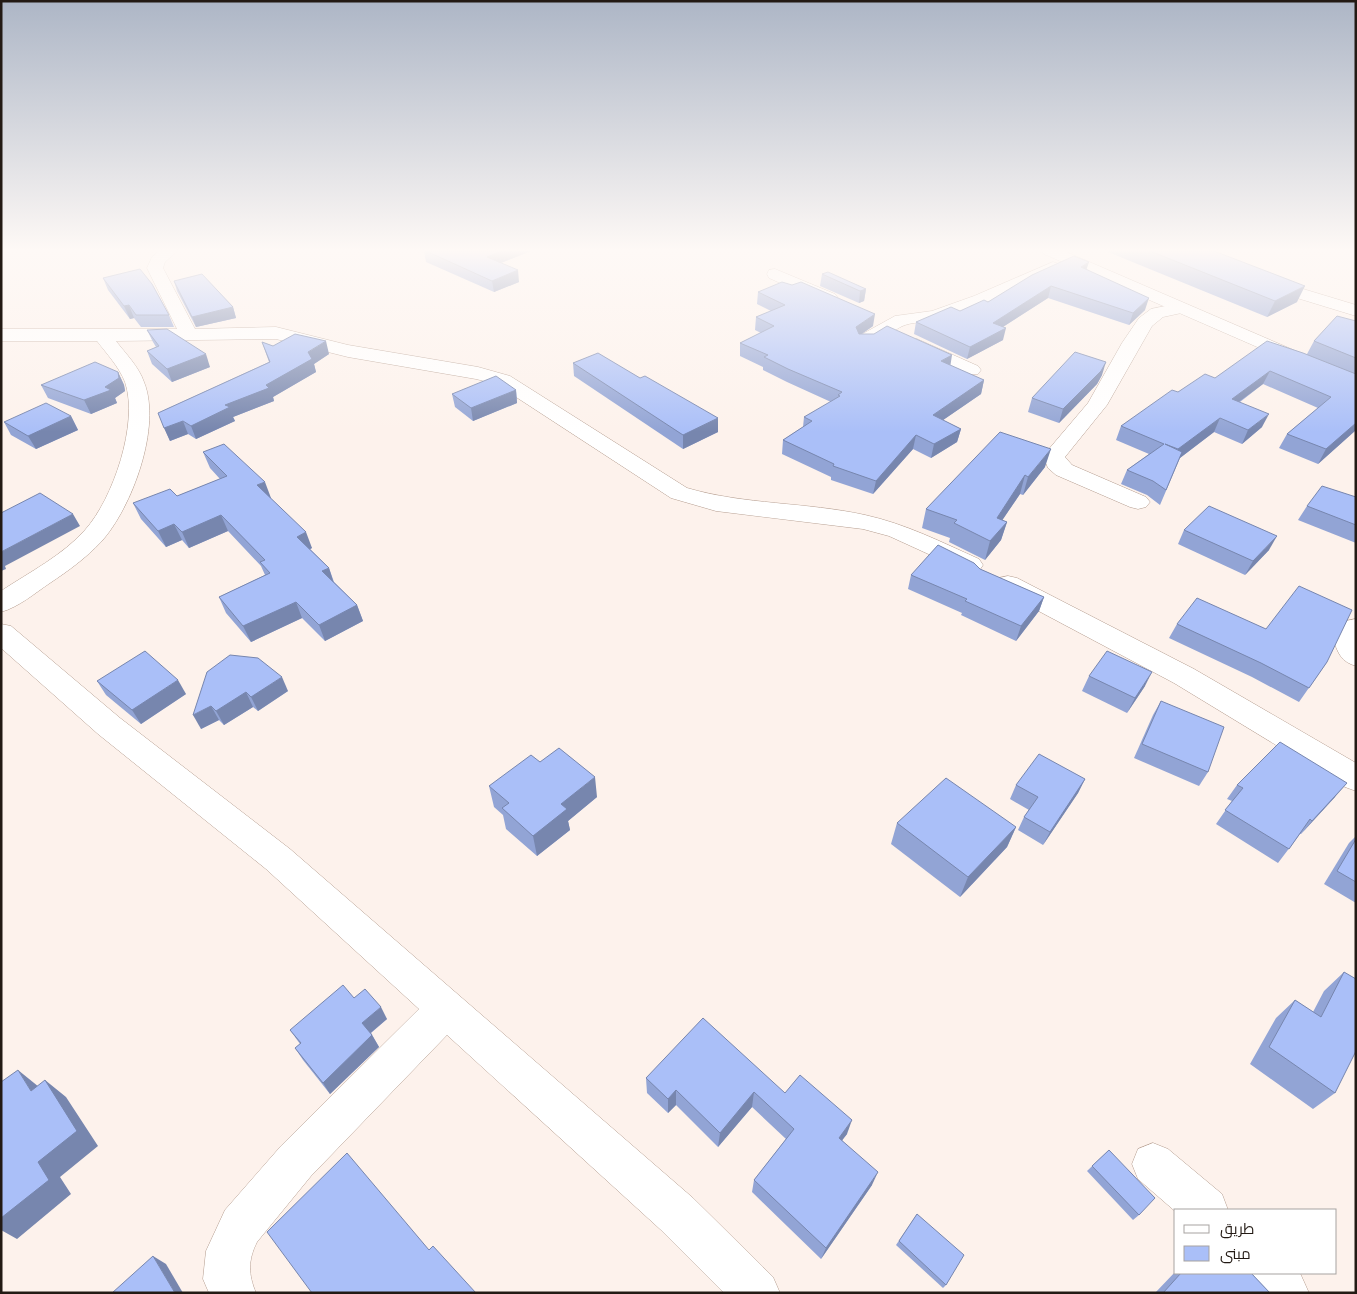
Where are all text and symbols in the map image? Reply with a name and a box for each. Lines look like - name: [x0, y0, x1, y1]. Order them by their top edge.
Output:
- legend: [1174, 1209, 1337, 1274]
- text: طريق: [1220, 1222, 1254, 1239]
- text: مبنى: [1220, 1247, 1251, 1264]

